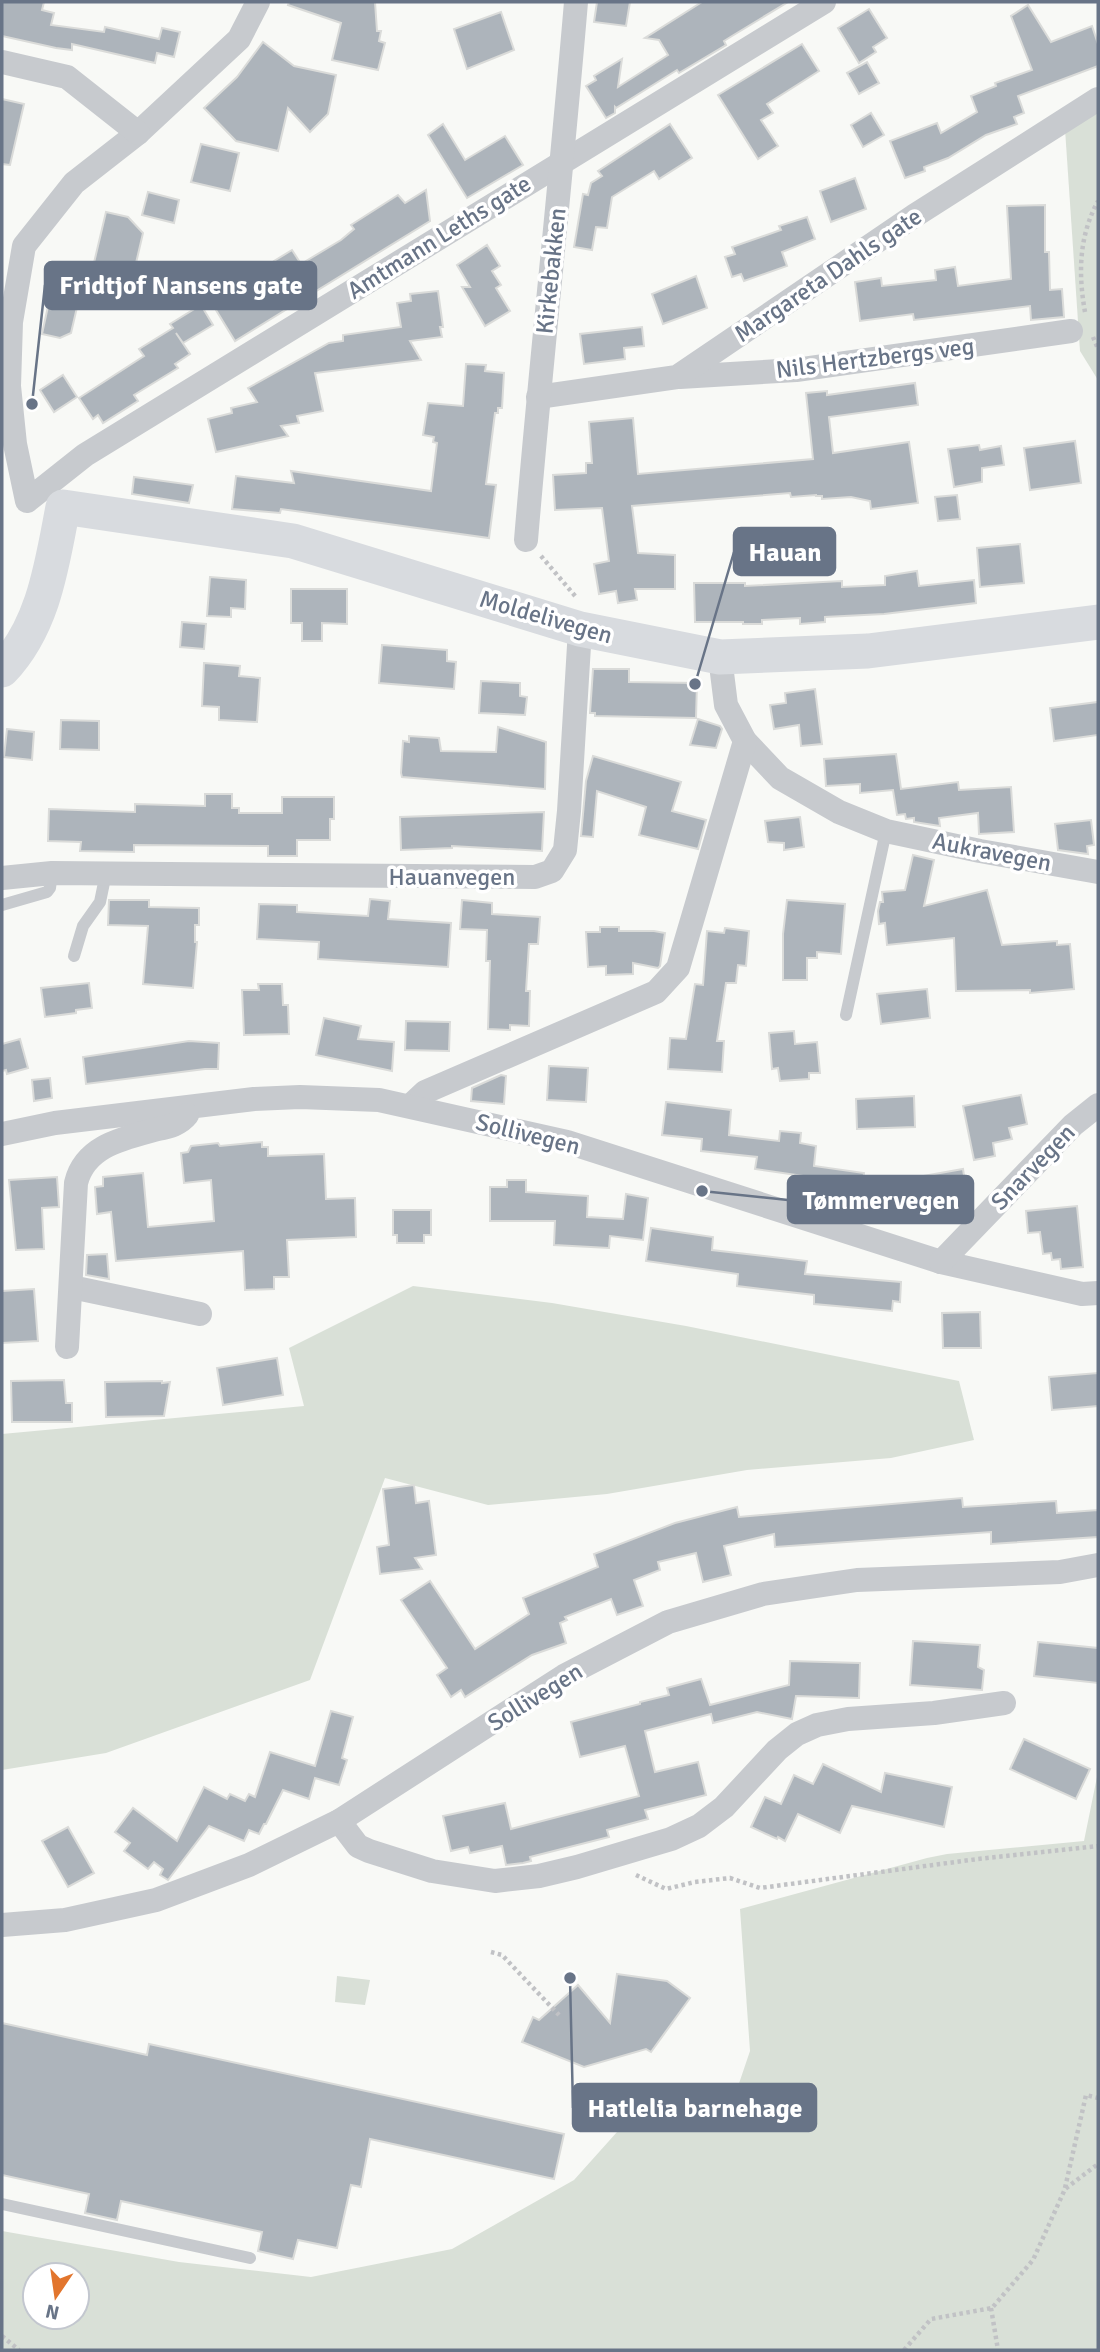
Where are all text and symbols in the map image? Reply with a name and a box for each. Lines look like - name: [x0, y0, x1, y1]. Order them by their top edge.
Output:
- street label: Amtmann Leths gate: [342, 168, 536, 306]
- street label: Margareta Dahls gate: [729, 201, 927, 349]
- street label: Kirkebakken: [529, 206, 573, 336]
- callout: Fridtjof Nansens gate: [45, 262, 316, 309]
- text: Fridtjof Nansens gate: [59, 270, 303, 302]
- street label: Nils Hertzbergs veg: [774, 331, 976, 385]
- callout: Hauan: [734, 528, 835, 575]
- text: Hauan: [748, 537, 822, 569]
- street label: Moldelivegen: [476, 584, 616, 650]
- street label: Aukravegen: [930, 826, 1054, 878]
- street label: Hauanvegen: [389, 862, 515, 892]
- street label: Sollivegen: [473, 1107, 583, 1161]
- street label: Snarvegen: [985, 1118, 1081, 1216]
- callout: Tømmervegen: [788, 1176, 973, 1223]
- text: Tømmervegen: [802, 1185, 960, 1217]
- street label: Sollivegen: [482, 1656, 588, 1738]
- callout: Hatlelia barnehage: [573, 2084, 816, 2131]
- text: Hatlelia barnehage: [587, 2093, 803, 2125]
- north arrow: [21, 2261, 91, 2331]
- text: N: [43, 2298, 62, 2325]

